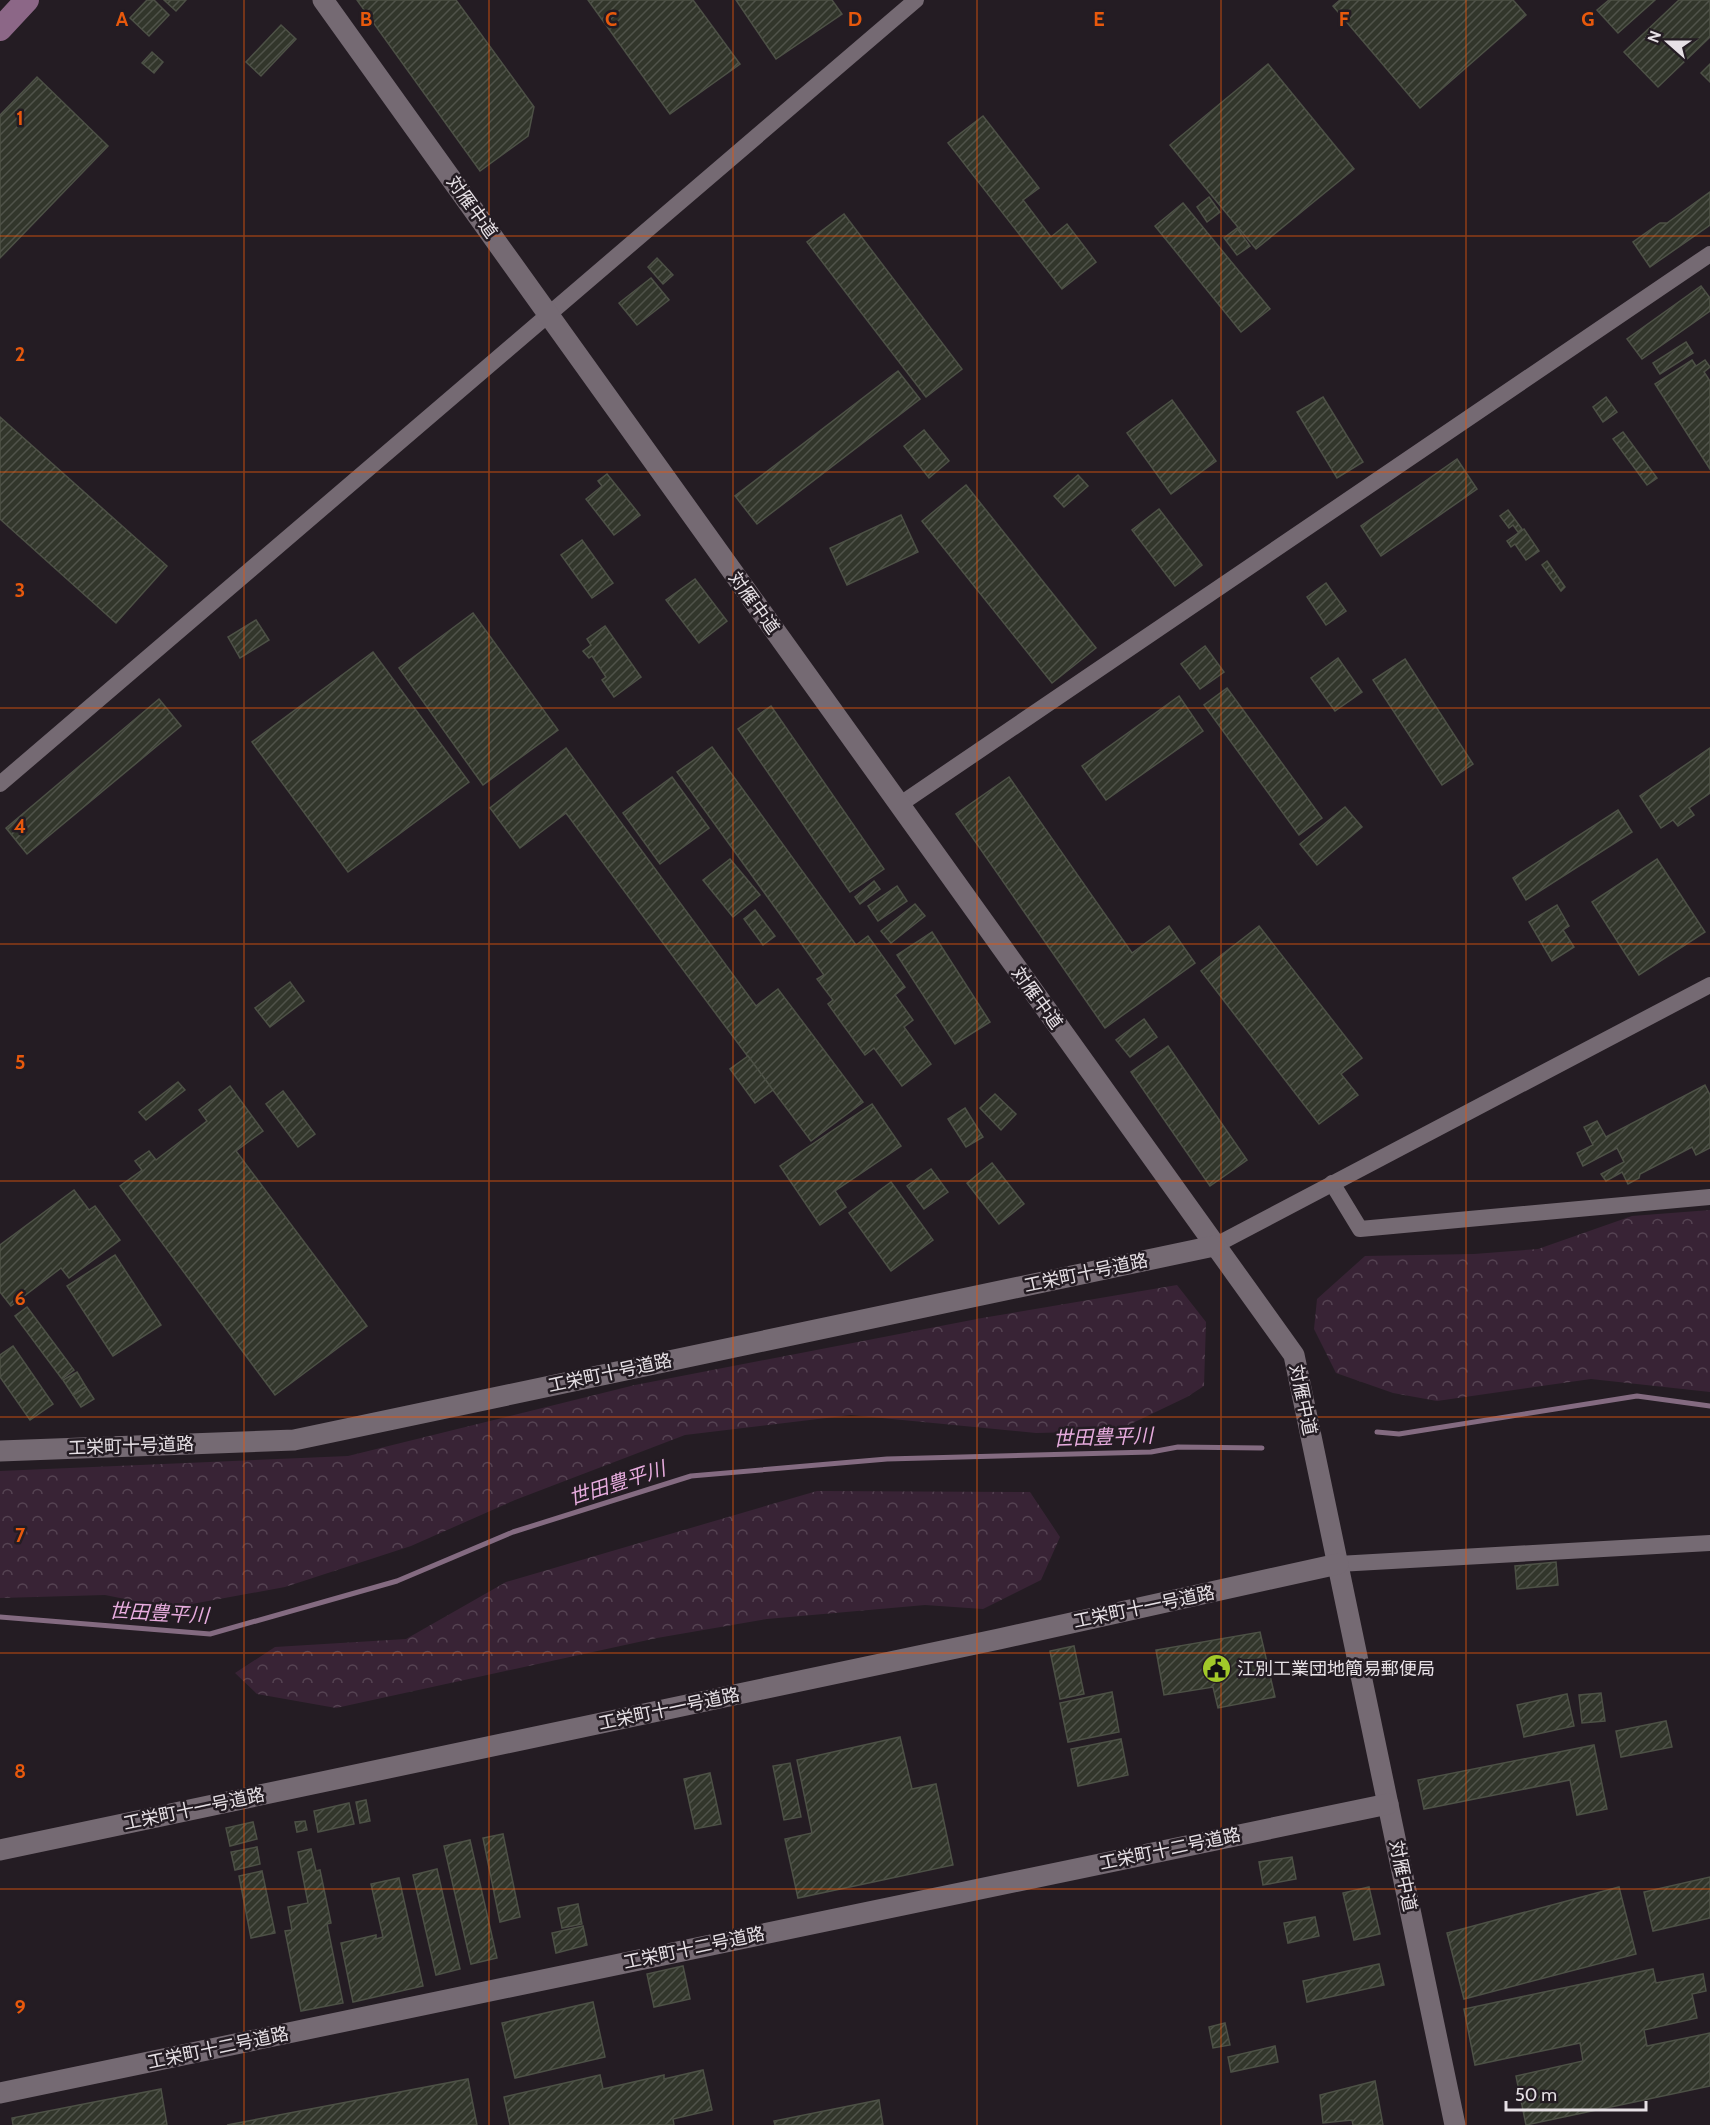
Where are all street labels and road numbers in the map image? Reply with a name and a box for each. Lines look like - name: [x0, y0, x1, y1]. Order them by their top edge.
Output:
- street label: 対雁中道: [442, 171, 502, 243]
- street label: 対雁中道: [724, 567, 784, 639]
- street label: 対雁中道: [1007, 962, 1067, 1034]
- street label: 工栄町十号道路: [1022, 1249, 1150, 1297]
- street label: 工栄町十号道路: [546, 1349, 674, 1397]
- street label: 対雁中道: [1285, 1362, 1321, 1438]
- street label: 工栄町十号道路: [68, 1433, 194, 1459]
- street label: 工栄町十一号道路: [1071, 1581, 1217, 1633]
- street label: 工栄町十一号道路: [596, 1683, 742, 1735]
- street label: 工栄町十一号道路: [121, 1783, 267, 1835]
- street label: 工栄町十二号道路: [1097, 1823, 1243, 1875]
- street label: 対雁中道: [1385, 1838, 1421, 1914]
- street label: 工栄町十二号道路: [621, 1922, 767, 1974]
- street label: 工栄町十二号道路: [145, 2022, 291, 2074]

